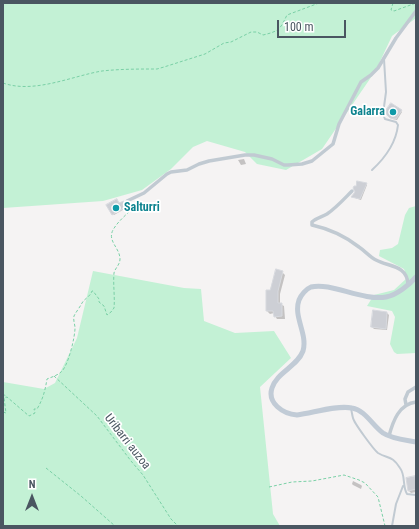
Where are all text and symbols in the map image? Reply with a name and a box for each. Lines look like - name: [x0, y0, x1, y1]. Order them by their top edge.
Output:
- scale bar: [279, 12, 348, 38]
- text: 100 m: [284, 20, 314, 34]
- place label: Galarra: [350, 105, 385, 119]
- marker: Galarra: [388, 107, 398, 117]
- place label: Salturri: [124, 201, 160, 215]
- marker: Salturri: [111, 203, 121, 213]
- street label: Uribarri auzoa: [101, 412, 153, 472]
- north arrow: [12, 477, 52, 517]
- text: N: [29, 478, 35, 491]

